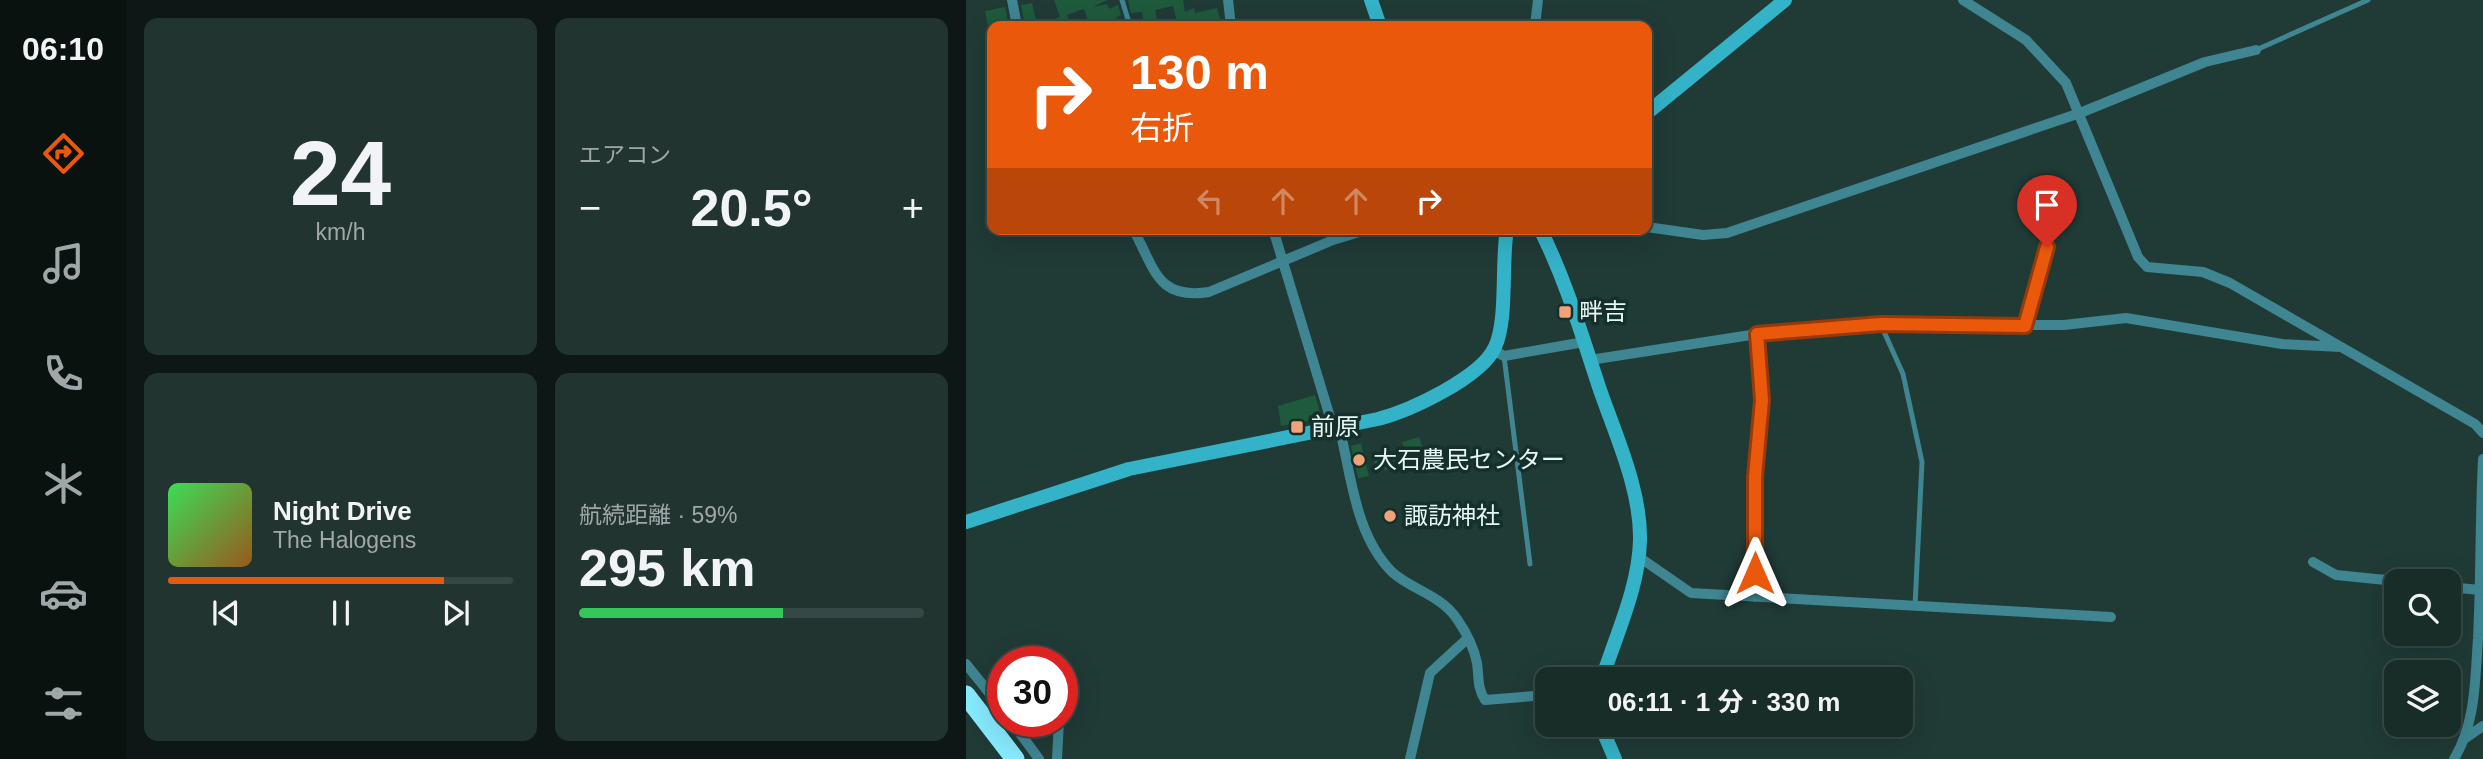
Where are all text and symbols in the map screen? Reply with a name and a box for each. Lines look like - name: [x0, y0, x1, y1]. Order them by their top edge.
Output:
- text: 06:10: [22, 31, 104, 67]
- text: 130 m: [1130, 45, 1269, 99]
- icon: right: [1015, 49, 1106, 140]
- text: 右折: [1130, 110, 1194, 146]
- text: 24: [290, 123, 391, 224]
- icon: directions: [39, 129, 88, 178]
- text: エアコン: [579, 142, 671, 168]
- pin: [2017, 175, 2077, 247]
- text: 20.5°: [690, 179, 813, 237]
- icon: left: [1191, 182, 1229, 220]
- icon: ahead: [1264, 182, 1302, 220]
- icon: ahead: [1337, 182, 1375, 220]
- icon: right: [1410, 182, 1448, 220]
- icon: arrive: [2028, 186, 2066, 224]
- text: −: [579, 187, 601, 229]
- text: +: [902, 187, 924, 229]
- text: km/h: [316, 219, 365, 245]
- icon: music: [39, 239, 88, 288]
- place label: 畔吉: [1579, 298, 1627, 325]
- marker: 畔吉: [1557, 304, 1573, 320]
- icon: phone: [39, 349, 88, 398]
- place label: 前原: [1311, 413, 1359, 440]
- marker: 前原: [1289, 419, 1305, 435]
- place label: 大石農民センター: [1373, 446, 1565, 473]
- marker: 大石農民センター: [1351, 452, 1367, 468]
- icon: climate: [39, 459, 88, 508]
- text: Night Drive: [273, 496, 412, 526]
- text: 航続距離 · 59%: [579, 502, 737, 528]
- place label: 諏訪神社: [1404, 502, 1500, 529]
- marker: 諏訪神社: [1382, 508, 1398, 524]
- text: The Halogens: [273, 527, 416, 553]
- position arrow: [1718, 536, 1792, 610]
- text: 295 km: [579, 539, 755, 597]
- icon: car: [39, 569, 88, 618]
- map controls: [2384, 569, 2461, 737]
- button: search: [2384, 569, 2461, 646]
- icon: previous: [207, 594, 245, 632]
- icon: pause: [322, 594, 360, 632]
- icon: next: [437, 594, 475, 632]
- speed limit sign: 30: [987, 646, 1078, 737]
- button: layers: [2384, 660, 2461, 737]
- icon: filters: [39, 679, 88, 728]
- text: 06:11 · 1 分 · 330 m: [1608, 687, 1840, 717]

